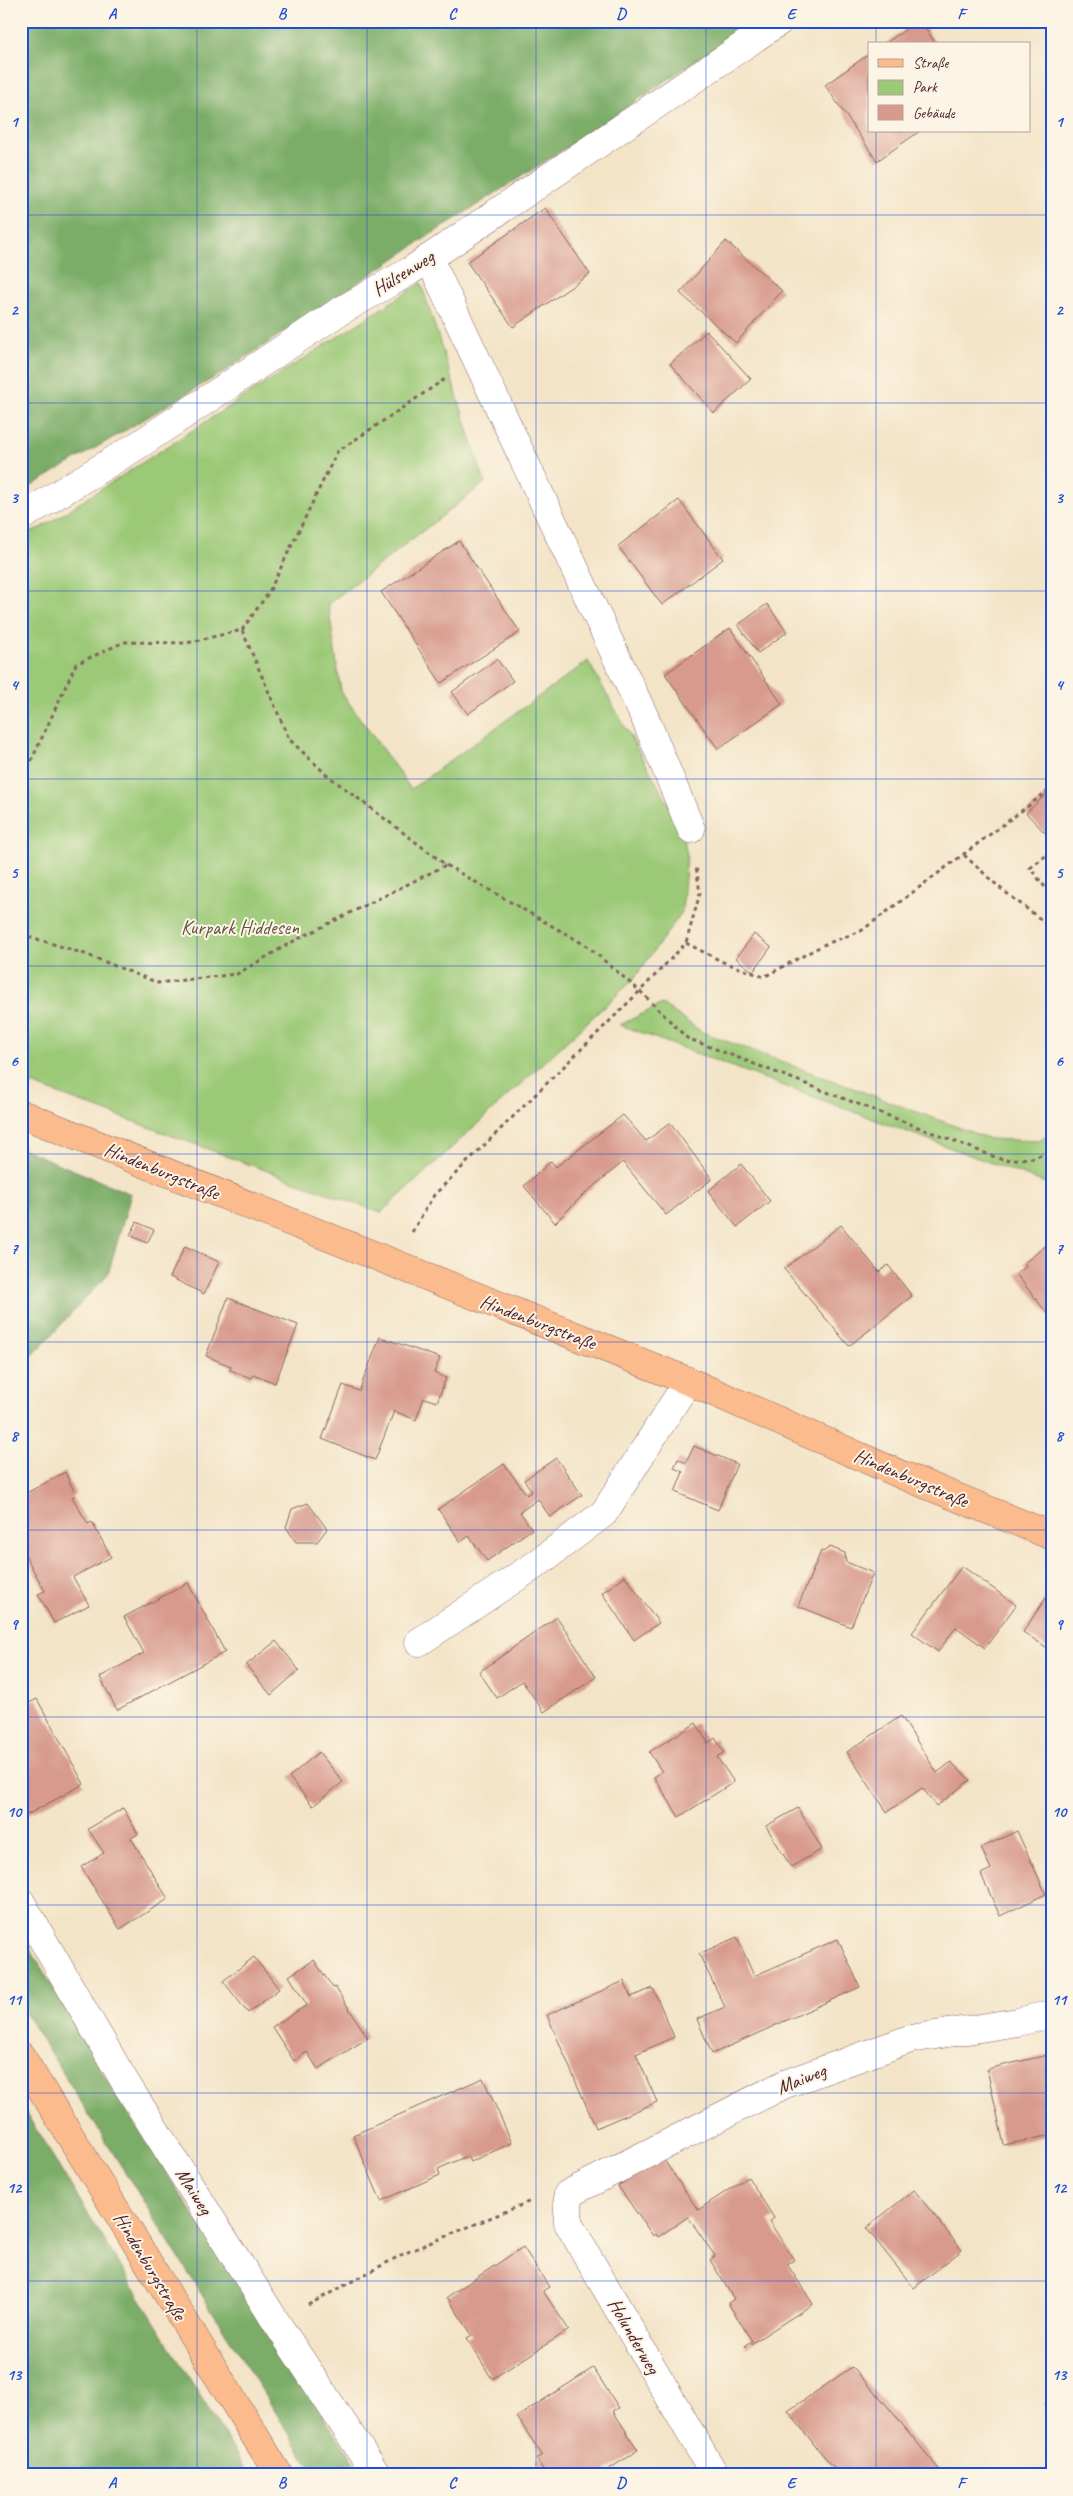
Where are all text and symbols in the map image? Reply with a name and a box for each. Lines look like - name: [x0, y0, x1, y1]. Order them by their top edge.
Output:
- text: A: [108, 4, 118, 24]
- text: B: [278, 4, 288, 24]
- text: C: [448, 4, 458, 24]
- text: D: [616, 4, 627, 24]
- text: E: [787, 4, 798, 24]
- text: F: [957, 4, 968, 24]
- legend: [868, 42, 1030, 132]
- text: Straße: [913, 54, 949, 73]
- text: Park: [913, 78, 938, 97]
- text: Gebäude: [913, 104, 956, 123]
- text: 1: [10, 112, 19, 132]
- text: 1: [1055, 112, 1064, 132]
- street label: Hülsenweg: [367, 243, 440, 302]
- text: 2: [10, 300, 19, 320]
- text: 2: [1055, 300, 1064, 320]
- text: 3: [10, 488, 19, 508]
- text: 3: [1055, 488, 1064, 508]
- text: 4: [10, 675, 19, 695]
- text: 4: [1055, 675, 1064, 695]
- text: 5: [11, 863, 20, 883]
- text: 5: [1056, 863, 1065, 883]
- park label: Kurpark Hiddesen: [181, 915, 300, 940]
- text: 6: [10, 1051, 19, 1071]
- text: 6: [1055, 1051, 1064, 1071]
- street label: Hindenburgstraße: [101, 1137, 225, 1206]
- text: 7: [10, 1239, 19, 1259]
- text: 7: [1055, 1239, 1064, 1259]
- street label: Hindenburgstraße: [477, 1289, 601, 1356]
- text: 8: [10, 1426, 19, 1446]
- text: 8: [1055, 1426, 1064, 1446]
- street label: Hindenburgstraße: [850, 1443, 973, 1514]
- text: 9: [10, 1614, 19, 1634]
- text: 9: [1055, 1614, 1064, 1634]
- text: 10: [7, 1802, 23, 1822]
- text: 10: [1052, 1802, 1068, 1822]
- text: 11: [7, 1990, 23, 2010]
- text: 11: [1052, 1990, 1068, 2010]
- street label: Maiweg: [773, 2057, 831, 2100]
- street label: Maiweg: [170, 2163, 219, 2221]
- text: 12: [7, 2178, 23, 2198]
- text: 12: [1052, 2178, 1068, 2198]
- street label: Hindenburgstraße: [108, 2207, 193, 2326]
- street label: Holunderweg: [602, 2294, 667, 2380]
- text: 13: [7, 2365, 23, 2385]
- text: 13: [1052, 2365, 1068, 2385]
- text: A: [108, 2473, 118, 2493]
- text: B: [278, 2473, 288, 2493]
- text: C: [448, 2473, 458, 2493]
- text: D: [616, 2473, 627, 2493]
- text: E: [787, 2473, 798, 2493]
- text: F: [957, 2473, 968, 2493]

